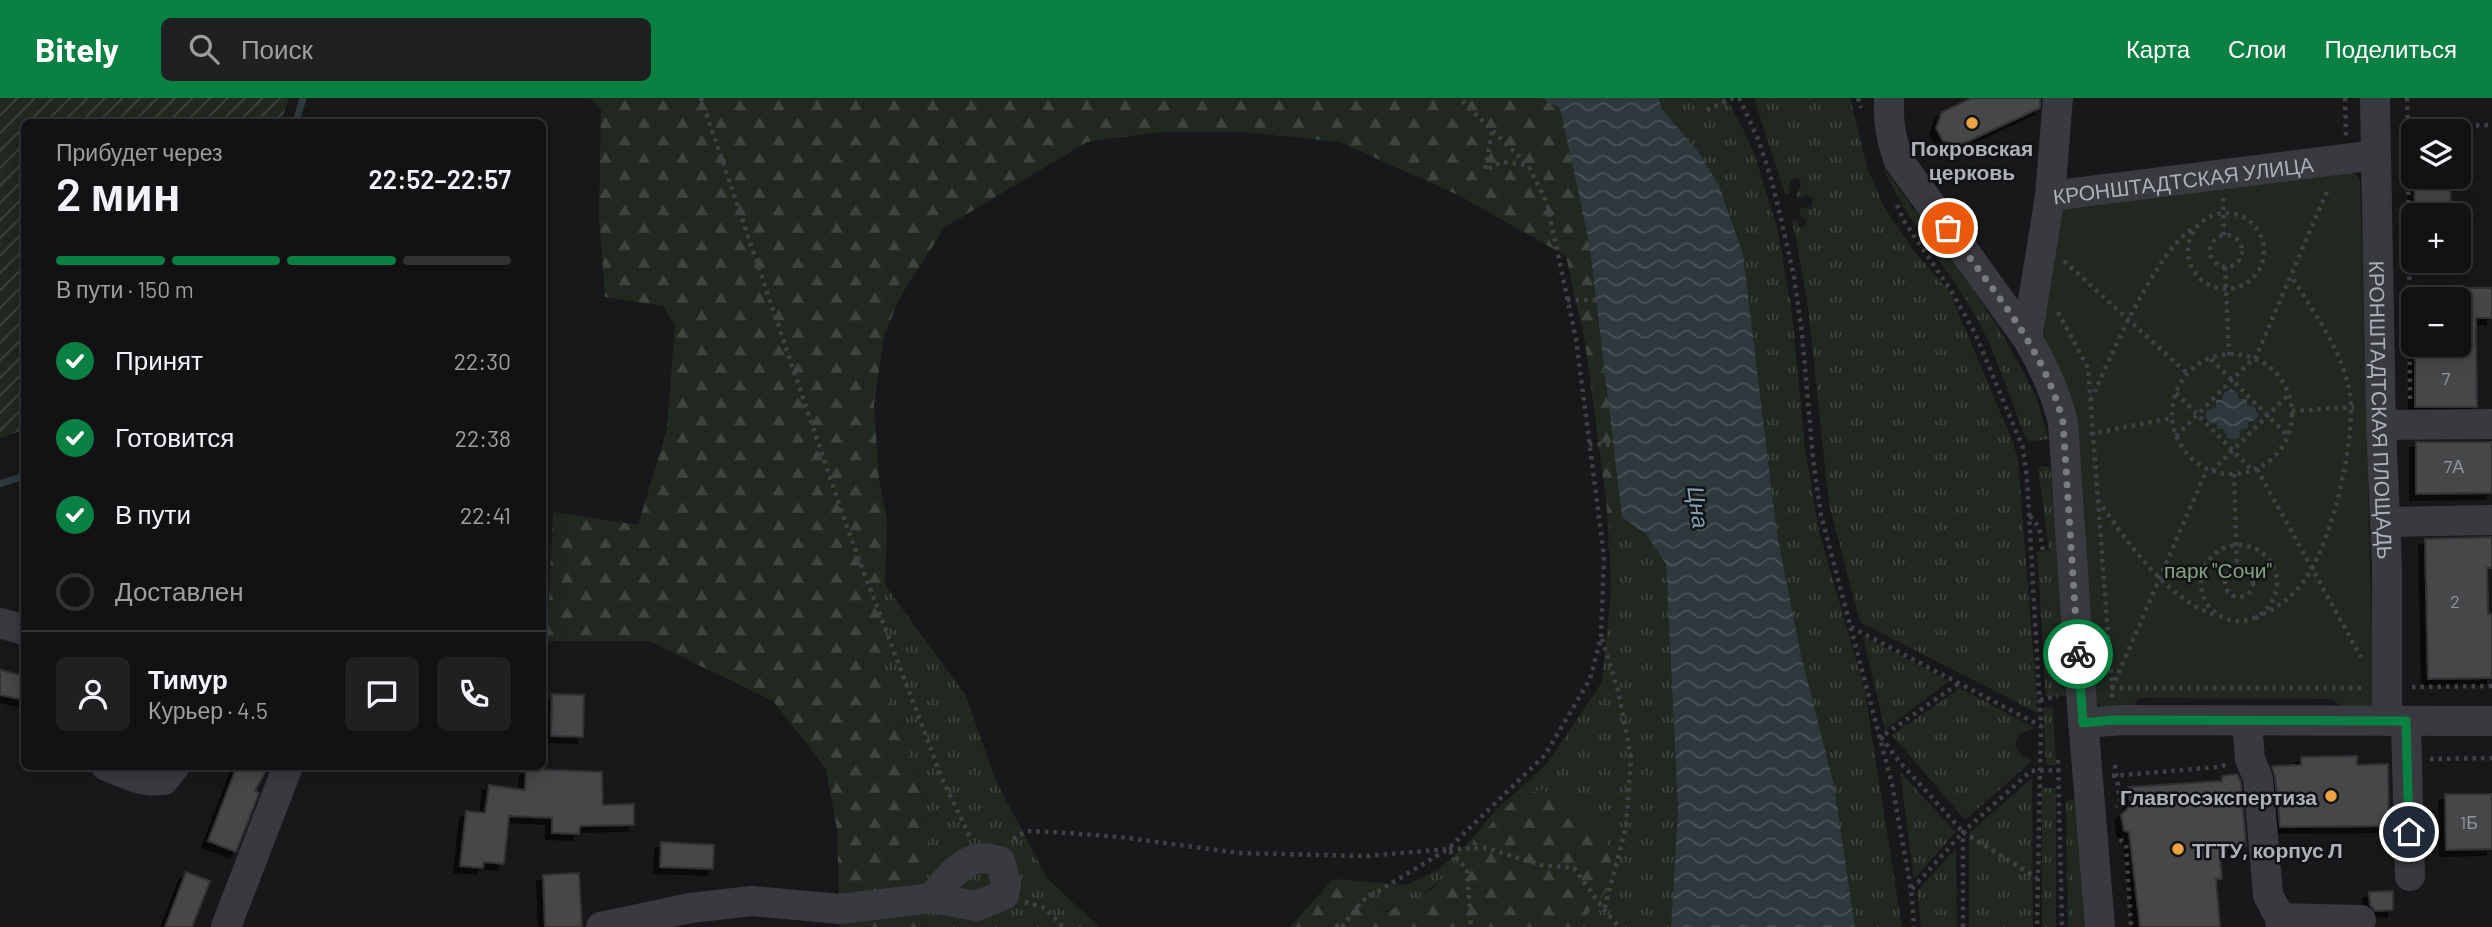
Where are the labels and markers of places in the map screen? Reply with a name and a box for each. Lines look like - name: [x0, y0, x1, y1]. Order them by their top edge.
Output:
- marker: Покровская церковь: [1964, 115, 1980, 131]
- place label: Покровская церковь: [1911, 135, 2033, 184]
- pin: [1918, 198, 1978, 258]
- place label: Главгосэкспертиза: [2120, 784, 2317, 809]
- marker: Главгосэкспертиза: [2323, 788, 2339, 804]
- pin: [2379, 802, 2439, 862]
- place label: ТГТУ, корпус Л: [2192, 837, 2343, 862]
- marker: ТГТУ, корпус Л: [2170, 841, 2186, 857]

